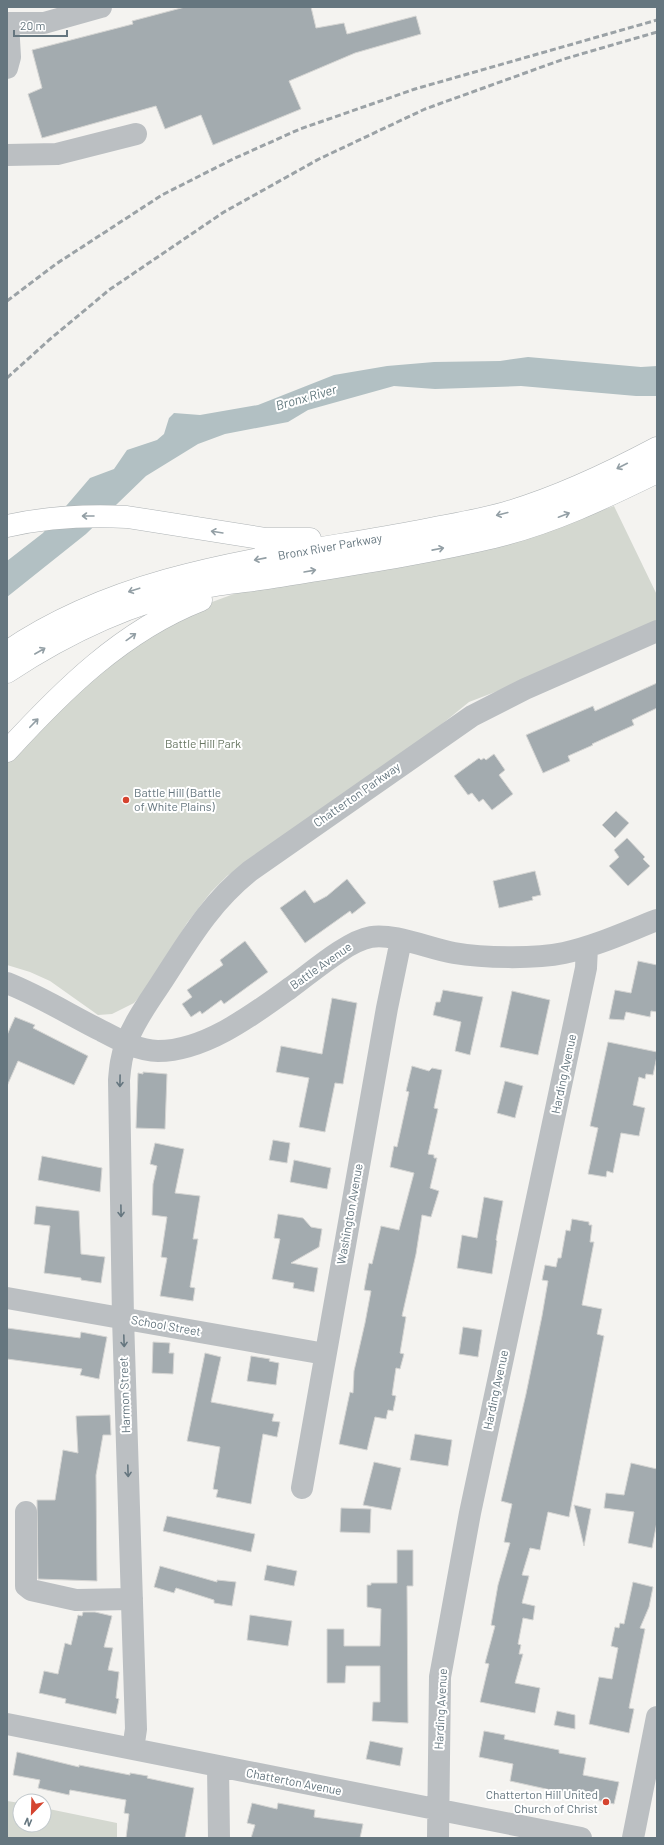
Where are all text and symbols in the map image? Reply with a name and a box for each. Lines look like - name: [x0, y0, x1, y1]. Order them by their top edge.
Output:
- scale bar: [14, 12, 67, 38]
- text: 20 m: [20, 18, 46, 32]
- water label: Bronx River: [274, 381, 339, 413]
- one-way arrow: [617, 463, 629, 470]
- one-way arrow: [495, 510, 508, 518]
- one-way arrow: [557, 511, 569, 519]
- one-way arrow: [82, 512, 95, 520]
- one-way arrow: [211, 528, 224, 536]
- street label: Bronx River Parkway: [277, 530, 384, 562]
- one-way arrow: [431, 544, 444, 552]
- one-way arrow: [254, 555, 267, 563]
- one-way arrow: [303, 567, 316, 575]
- one-way arrow: [127, 587, 140, 594]
- one-way arrow: [125, 632, 136, 641]
- one-way arrow: [34, 646, 46, 654]
- one-way arrow: [29, 718, 39, 728]
- park label: Battle Hill Park: [165, 736, 241, 750]
- street label: Chatterton Parkway: [310, 759, 403, 829]
- place label: Battle Hill (Battle of White Plains): [134, 785, 221, 813]
- marker: Battle Hill (Battle of White Plains): [121, 795, 131, 805]
- street label: Battle Avenue: [287, 939, 354, 992]
- street label: Harding Avenue: [548, 1033, 578, 1115]
- one-way arrow: [116, 1074, 123, 1087]
- street label: Washington Avenue: [333, 1162, 365, 1265]
- one-way arrow: [117, 1204, 125, 1217]
- street label: School Street: [130, 1312, 202, 1338]
- one-way arrow: [120, 1334, 127, 1347]
- street label: Harding Avenue: [480, 1349, 510, 1431]
- street label: Harmon Street: [116, 1357, 132, 1433]
- one-way arrow: [124, 1464, 132, 1477]
- street label: Harding Avenue: [431, 1668, 449, 1750]
- street label: Chatterton Avenue: [245, 1765, 343, 1797]
- place label: Chatterton Hill United Church of Christ: [486, 1787, 598, 1815]
- north arrow: [12, 1793, 52, 1833]
- marker: Chatterton Hill United Church of Christ: [601, 1797, 611, 1807]
- text: N: [22, 1815, 34, 1830]

